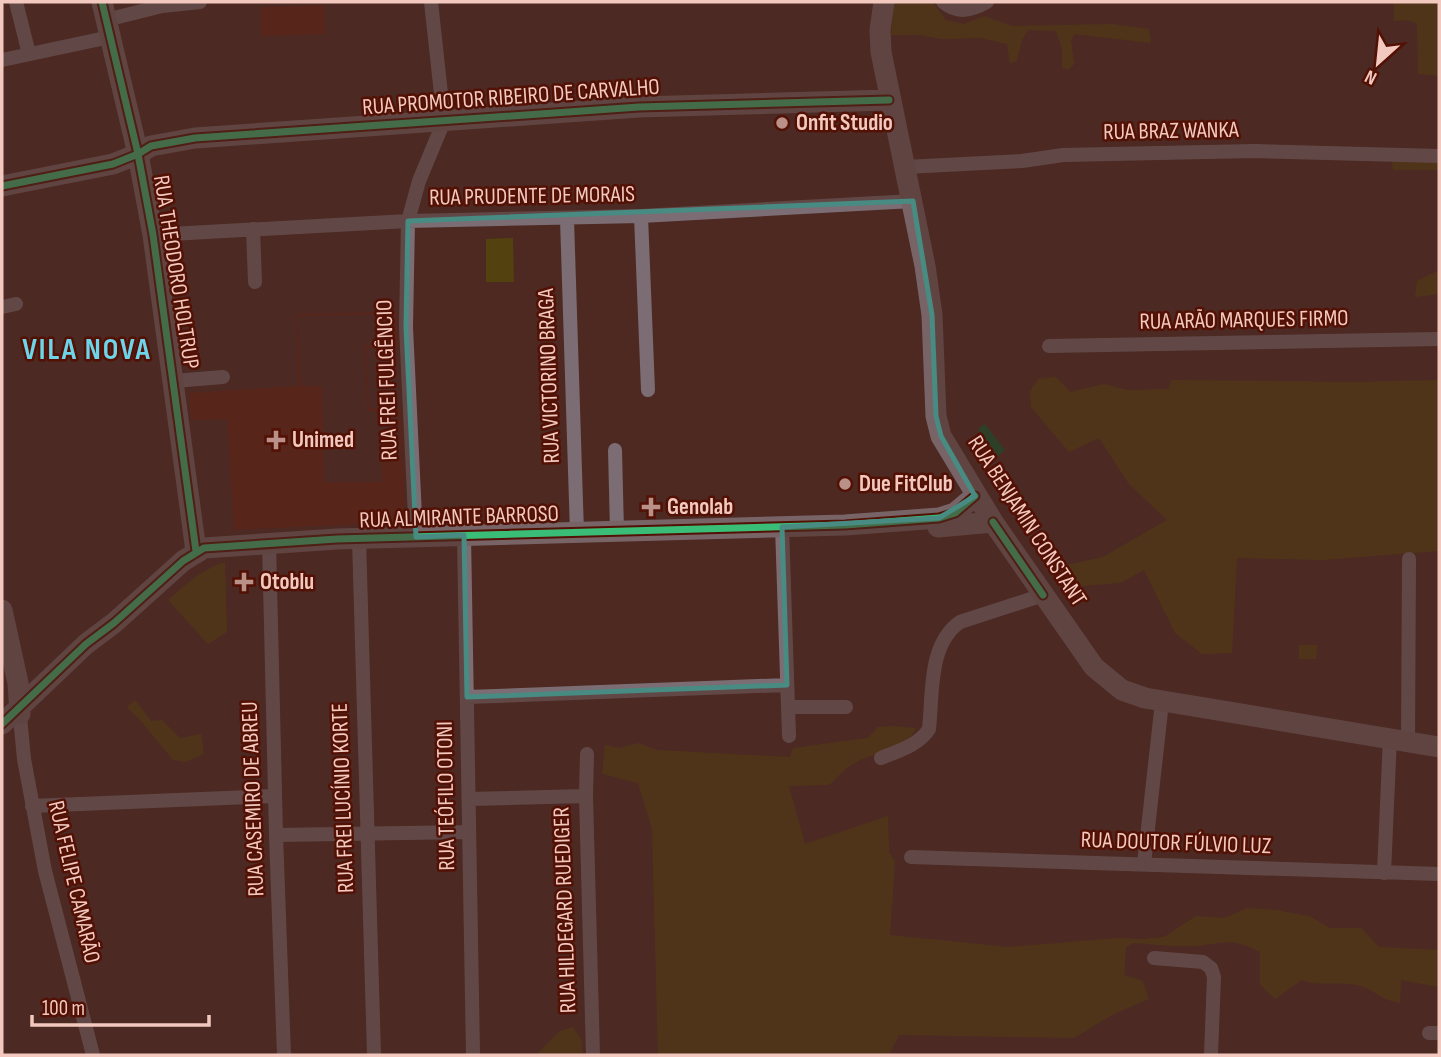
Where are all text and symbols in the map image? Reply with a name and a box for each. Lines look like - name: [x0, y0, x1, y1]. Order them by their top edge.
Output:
- north arrow: [1343, 28, 1413, 98]
- text: N: [1361, 64, 1381, 89]
- street label: RUA PROMOTOR RIBEIRO DE CARVALHO: [361, 73, 661, 121]
- place label: Onfit Studio: [796, 109, 893, 137]
- marker: Onfit Studio: [774, 115, 790, 131]
- street label: RUA BRAZ WANKA: [1103, 116, 1239, 146]
- street label: RUA THEODORO HOLTRUP: [147, 173, 205, 371]
- street label: RUA PRUDENTE DE MORAIS: [429, 180, 635, 212]
- street label: RUA VICTORINO BRAGA: [532, 288, 566, 464]
- street label: RUA FREI FULGÊNCIO: [370, 299, 404, 461]
- street label: RUA ARÃO MARQUES FIRMO: [1139, 304, 1349, 336]
- district label: VILA NOVA: [22, 332, 152, 368]
- place label: Unimed: [292, 426, 354, 454]
- marker: Unimed: [266, 430, 286, 450]
- street label: RUA BENJAMIN CONSTANT: [961, 430, 1093, 612]
- place label: Due FitClub: [859, 470, 953, 498]
- marker: Due FitClub: [837, 476, 853, 492]
- place label: Genolab: [667, 493, 733, 521]
- marker: Genolab: [641, 497, 661, 517]
- street label: RUA ALMIRANTE BARROSO: [359, 500, 559, 534]
- place label: Otoblu: [260, 568, 314, 596]
- marker: Otoblu: [234, 572, 254, 592]
- street label: RUA CASEMIRO DE ABREU: [236, 701, 270, 897]
- street label: RUA FREI LUCÍNIO KORTE: [326, 703, 360, 893]
- street label: RUA TEÓFILO OTONI: [431, 721, 461, 871]
- street label: RUA FELIPE CAMARÃO: [42, 798, 106, 966]
- street label: RUA HILDEGARD RUEDIGER: [547, 806, 583, 1014]
- street label: RUA DOUTOR FÚLVIO LUZ: [1080, 826, 1272, 860]
- scale bar: [32, 984, 208, 1028]
- text: 100 m: [42, 996, 85, 1021]

